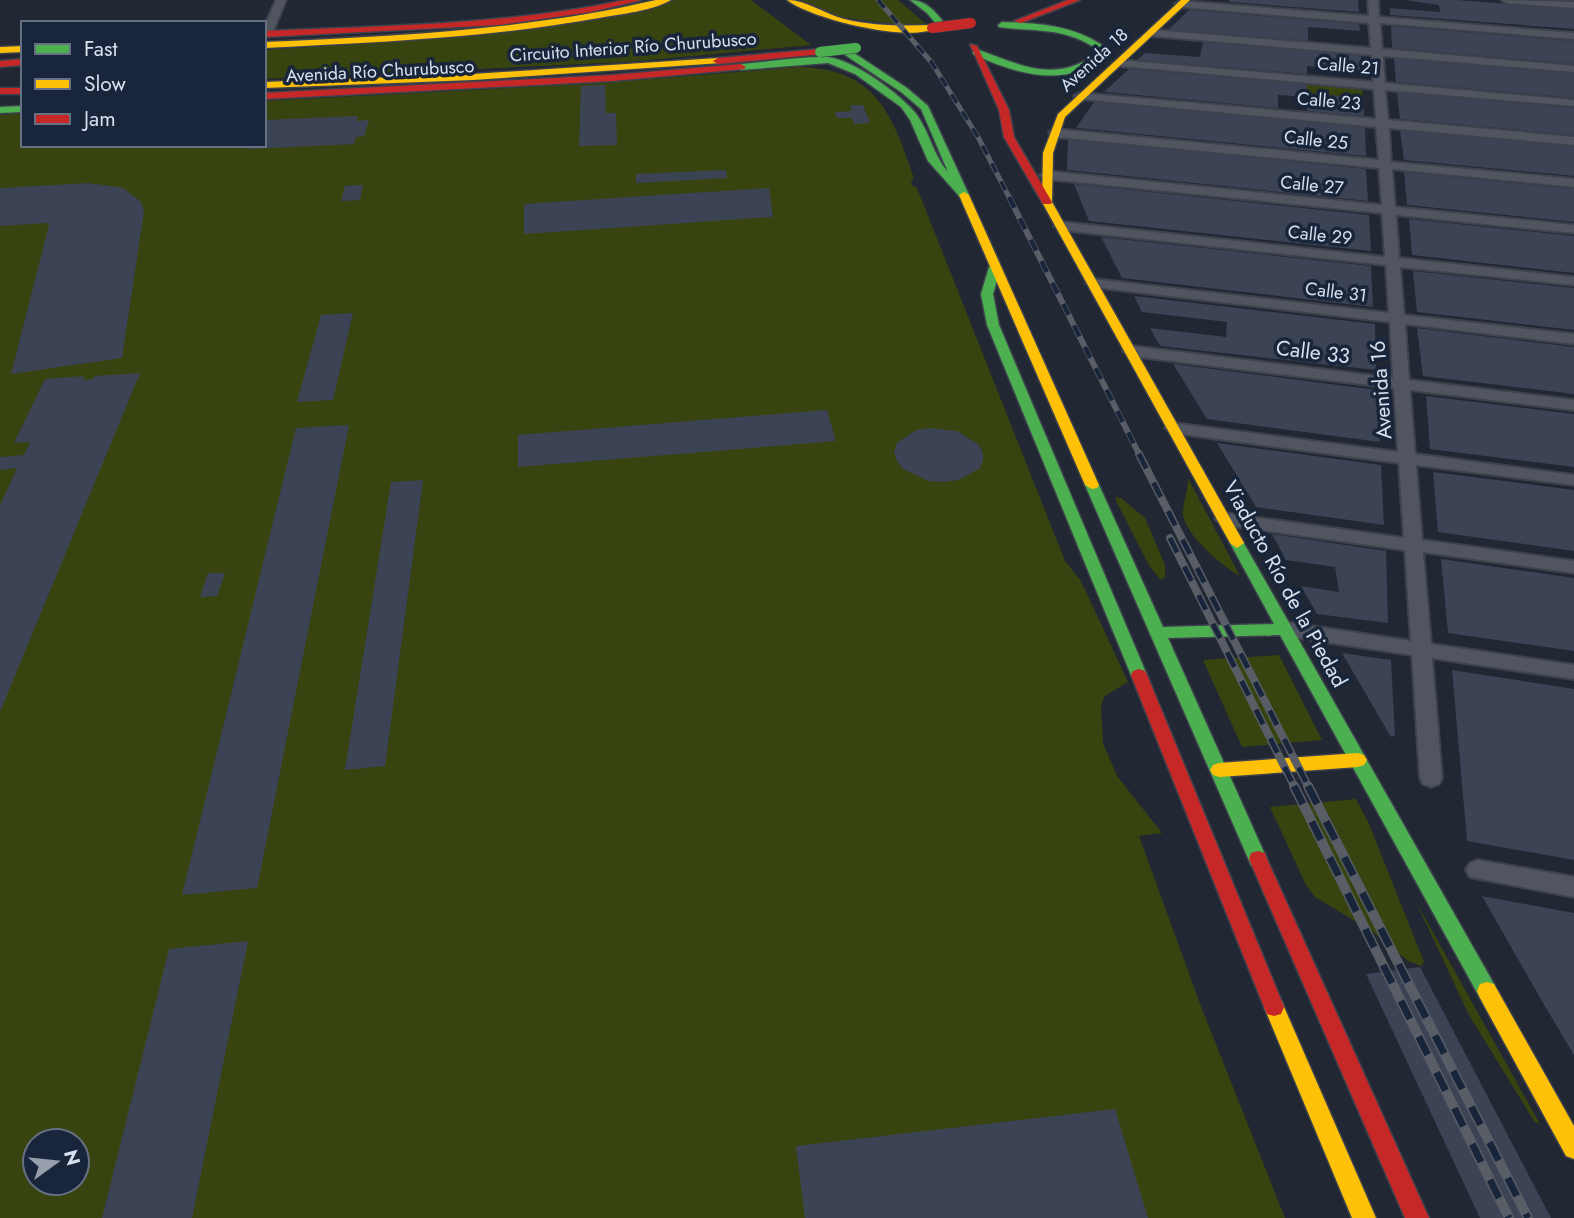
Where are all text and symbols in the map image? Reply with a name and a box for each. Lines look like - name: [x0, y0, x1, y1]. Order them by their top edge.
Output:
- legend: [21, 21, 266, 147]
- street label: Avenida 18: [1054, 22, 1134, 98]
- street label: Circuito Interior Río Churubusco: [509, 25, 757, 69]
- text: Fast: [84, 34, 117, 64]
- street label: Calle 21: [1316, 50, 1380, 82]
- street label: Avenida Río Churubusco: [285, 53, 475, 89]
- text: Slow: [84, 69, 126, 99]
- street label: Calle 23: [1296, 85, 1362, 117]
- text: Jam: [81, 104, 116, 134]
- street label: Calle 25: [1283, 124, 1349, 156]
- street label: Calle 27: [1279, 169, 1346, 201]
- street label: Calle 29: [1287, 219, 1353, 251]
- street label: Calle 31: [1304, 275, 1368, 309]
- street label: Calle 33: [1274, 333, 1352, 371]
- street label: Avenida 16: [1363, 340, 1399, 440]
- street label: Viaducto Río de la Piedad: [1216, 475, 1354, 693]
- north arrow: [21, 1127, 91, 1197]
- text: N: [57, 1147, 87, 1169]

